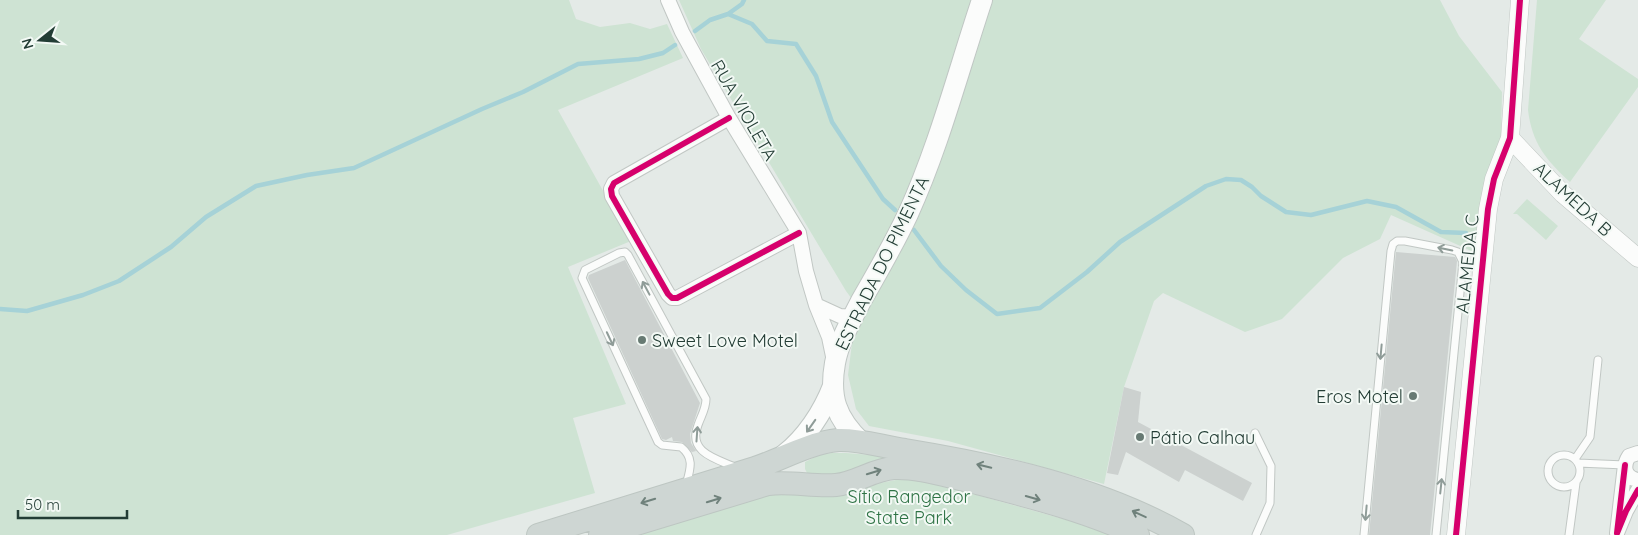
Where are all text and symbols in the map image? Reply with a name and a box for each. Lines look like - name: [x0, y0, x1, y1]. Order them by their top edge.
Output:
- north arrow: [15, 15, 65, 65]
- text: N: [17, 36, 38, 51]
- street label: RUA VIOLETA: [706, 55, 782, 165]
- street label: ALAMEDA B: [1529, 157, 1617, 241]
- street label: ESTRADA DO PIMENTA: [830, 172, 934, 354]
- street label: ALAMEDA C: [1450, 213, 1484, 315]
- one-way arrow: [1437, 244, 1453, 253]
- one-way arrow: [641, 281, 650, 296]
- place label: Sweet Love Motel: [652, 329, 798, 352]
- one-way arrow: [606, 331, 615, 346]
- marker: Sweet Love Motel: [636, 334, 648, 346]
- one-way arrow: [1377, 343, 1386, 359]
- place label: Eros Motel: [1316, 385, 1403, 408]
- marker: Eros Motel: [1407, 390, 1419, 402]
- one-way arrow: [806, 419, 816, 433]
- one-way arrow: [693, 426, 702, 442]
- place label: Pátio Calhau: [1150, 426, 1255, 449]
- marker: Pátio Calhau: [1134, 431, 1146, 443]
- one-way arrow: [977, 461, 993, 470]
- one-way arrow: [866, 467, 882, 477]
- one-way arrow: [1436, 479, 1445, 495]
- park label: Sítio Rangedor State Park: [848, 485, 971, 529]
- scale bar: [18, 488, 126, 520]
- one-way arrow: [1025, 493, 1041, 503]
- text: 50 m: [25, 495, 60, 514]
- one-way arrow: [705, 495, 721, 505]
- one-way arrow: [640, 496, 656, 506]
- one-way arrow: [1361, 505, 1371, 521]
- one-way arrow: [1132, 509, 1147, 518]

